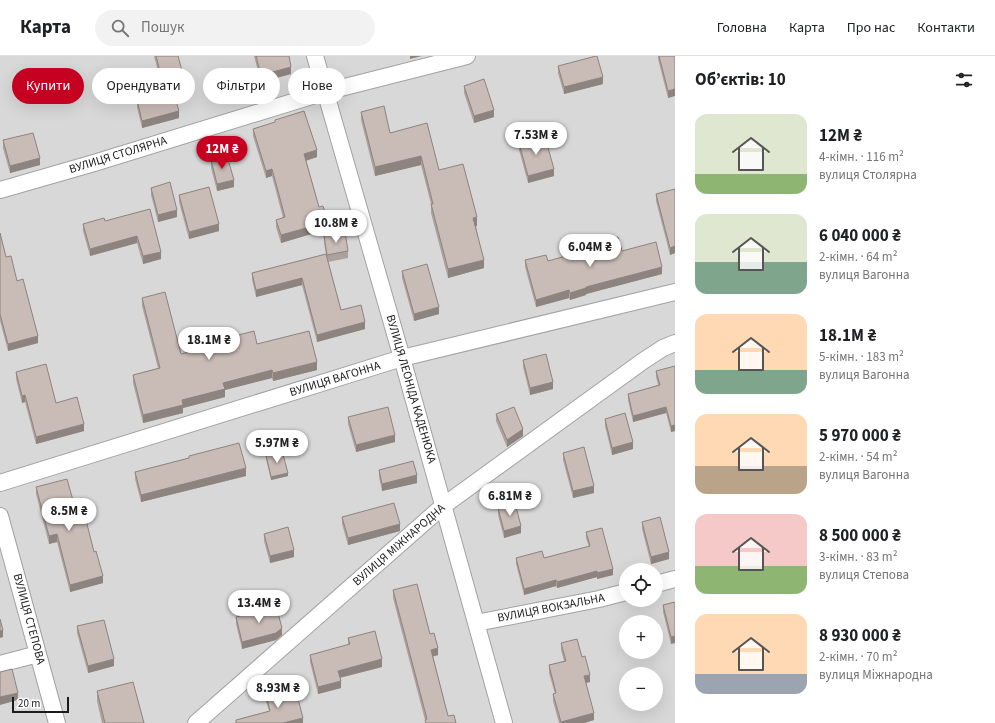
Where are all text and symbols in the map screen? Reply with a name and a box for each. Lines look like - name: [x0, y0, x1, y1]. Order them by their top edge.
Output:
- search box: [95, 10, 375, 46]
- text: Карта: [20, 14, 71, 41]
- icon: search: [109, 17, 131, 39]
- text: Пошук: [141, 17, 185, 38]
- text: Головна: [717, 18, 767, 38]
- text: Карта: [789, 18, 825, 38]
- text: Про нас: [847, 18, 895, 38]
- text: Контакти: [917, 18, 975, 38]
- chip: Купити: [12, 68, 84, 104]
- chip: Орендувати: [92, 68, 195, 104]
- chip: Фільтри: [203, 68, 280, 104]
- chip: Нове: [288, 68, 346, 104]
- text: Об’єктів: 10: [695, 68, 786, 92]
- icon: filters: [953, 69, 975, 91]
- pin: 7.53M ₴: [499, 122, 573, 156]
- text: 12M ₴: [819, 124, 862, 148]
- text: 7.53M ₴: [514, 126, 558, 144]
- icon: home: [727, 130, 775, 178]
- street label: ВУЛИЦЯ СТОЛЯРНА: [67, 132, 169, 178]
- pin: 12M ₴: [194, 136, 250, 170]
- text: 12M ₴: [205, 140, 239, 158]
- text: 4-кімн. · 116 m²: [819, 148, 904, 166]
- text: вулиця Столярна: [819, 166, 917, 184]
- pin: 10.8M ₴: [299, 210, 373, 244]
- text: 10.8M ₴: [314, 214, 358, 232]
- text: 6 040 000 ₴: [819, 224, 901, 248]
- icon: home: [727, 230, 775, 278]
- pin: 6.04M ₴: [553, 234, 627, 268]
- text: 6.04M ₴: [568, 238, 612, 256]
- text: 2-кімн. · 64 m²: [819, 248, 897, 266]
- text: вулиця Вагонна: [819, 266, 910, 284]
- street label: ВУЛИЦЯ ЛЕОНІДА КАДЕНЮКА: [382, 313, 441, 466]
- text: 18.1M ₴: [819, 324, 876, 348]
- pin: 18.1M ₴: [172, 327, 246, 361]
- icon: home: [727, 330, 775, 378]
- text: 18.1M ₴: [187, 331, 231, 349]
- text: 5-кімн. · 183 m²: [819, 348, 904, 366]
- street label: ВУЛИЦЯ ВАГОННА: [287, 357, 383, 401]
- text: вулиця Вагонна: [819, 366, 910, 384]
- text: 5 970 000 ₴: [819, 424, 901, 448]
- pin: 5.97M ₴: [240, 430, 314, 464]
- icon: home: [727, 430, 775, 478]
- text: 5.97M ₴: [255, 434, 299, 452]
- text: 2-кімн. · 54 m²: [819, 448, 897, 466]
- text: вулиця Вагонна: [819, 466, 910, 484]
- pin: 6.81M ₴: [473, 483, 547, 517]
- text: 6.81M ₴: [488, 487, 532, 505]
- pin: 8.5M ₴: [36, 498, 102, 532]
- street label: ВУЛИЦЯ МІЖНАРОДНА: [349, 500, 449, 590]
- text: 8.5M ₴: [51, 502, 88, 520]
- text: 8 500 000 ₴: [819, 524, 901, 548]
- icon: home: [727, 530, 775, 578]
- text: 3-кімн. · 83 m²: [819, 548, 897, 566]
- map controls: [619, 563, 663, 711]
- button: locate: [619, 563, 663, 607]
- text: вулиця Степова: [819, 566, 909, 584]
- street label: ВУЛИЦЯ СТЕПОВА: [9, 572, 49, 667]
- street label: ВУЛИЦЯ ВОКЗАЛЬНА: [496, 589, 607, 627]
- pin: 13.4M ₴: [222, 590, 296, 624]
- text: 13.4M ₴: [237, 594, 281, 612]
- button: +: [619, 615, 663, 659]
- text: 8 930 000 ₴: [819, 624, 901, 648]
- icon: home: [727, 630, 775, 678]
- text: 2-кімн. · 70 m²: [819, 648, 897, 666]
- text: вулиця Міжнародна: [819, 666, 933, 684]
- button: −: [619, 667, 663, 711]
- pin: 8.93M ₴: [241, 675, 315, 709]
- text: 8.93M ₴: [256, 679, 300, 697]
- scale bar: [12, 695, 69, 714]
- text: 20 m: [18, 696, 40, 711]

